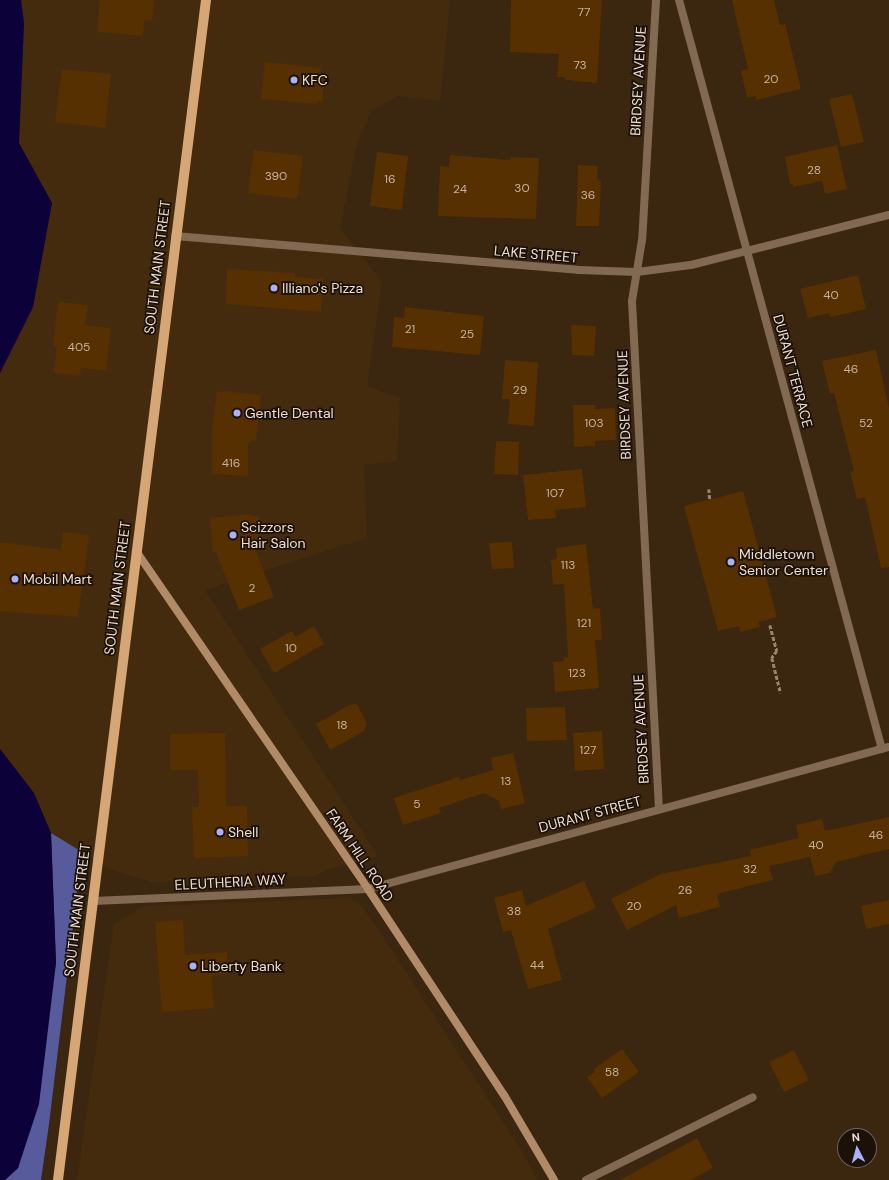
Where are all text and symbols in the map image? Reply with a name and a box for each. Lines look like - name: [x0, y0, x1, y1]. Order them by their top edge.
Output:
- house number: 77: [578, 6, 590, 20]
- street label: BIRDSEY AVENUE: [627, 26, 649, 136]
- house number: 73: [573, 59, 587, 73]
- place label: KFC: [302, 72, 328, 88]
- house number: 20: [764, 73, 778, 87]
- marker: KFC: [289, 75, 299, 85]
- house number: 28: [807, 164, 821, 178]
- house number: 390: [265, 170, 287, 184]
- house number: 16: [384, 173, 396, 187]
- house number: 30: [514, 182, 530, 196]
- house number: 24: [453, 183, 467, 197]
- house number: 36: [581, 189, 595, 203]
- street label: SOUTH MAIN STREET: [140, 199, 174, 335]
- street label: LAKE STREET: [493, 242, 579, 266]
- place label: Illiano's Pizza: [282, 280, 363, 296]
- marker: Illiano's Pizza: [269, 283, 279, 293]
- house number: 40: [823, 289, 839, 303]
- street label: DURANT TERRACE: [770, 312, 816, 430]
- house number: 21: [405, 323, 415, 337]
- house number: 25: [460, 328, 474, 342]
- house number: 405: [68, 341, 90, 355]
- street label: BIRDSEY AVENUE: [614, 350, 634, 460]
- house number: 46: [844, 363, 858, 377]
- house number: 29: [513, 384, 527, 398]
- place label: Gentle Dental: [245, 405, 334, 421]
- marker: Gentle Dental: [232, 408, 242, 418]
- house number: 103: [584, 417, 604, 431]
- house number: 52: [859, 417, 873, 431]
- house number: 416: [222, 457, 240, 471]
- house number: 107: [546, 487, 564, 501]
- place label: Scizzors Hair Salon: [241, 519, 306, 552]
- street label: SOUTH MAIN STREET: [100, 520, 134, 656]
- marker: Scizzors Hair Salon: [228, 530, 238, 540]
- place label: Middletown Senior Center: [739, 546, 828, 578]
- marker: Middletown Senior Center: [726, 557, 736, 567]
- house number: 113: [561, 559, 575, 573]
- place label: Mobil Mart: [23, 571, 92, 587]
- marker: Mobil Mart: [10, 574, 20, 584]
- house number: 2: [249, 582, 255, 596]
- house number: 121: [577, 617, 591, 631]
- house number: 10: [285, 642, 297, 656]
- house number: 123: [568, 667, 586, 681]
- street label: BIRDSEY AVENUE: [630, 674, 652, 784]
- house number: 18: [336, 719, 348, 733]
- house number: 127: [580, 744, 596, 758]
- house number: 13: [501, 775, 511, 789]
- street label: DURANT STREET: [537, 792, 643, 836]
- house number: 5: [413, 798, 421, 812]
- street label: FARM HILL ROAD: [323, 805, 397, 905]
- place label: Shell: [228, 824, 258, 840]
- marker: Shell: [215, 827, 225, 837]
- house number: 46: [869, 829, 883, 843]
- house number: 40: [808, 839, 824, 853]
- street label: SOUTH MAIN STREET: [60, 842, 94, 978]
- house number: 32: [743, 863, 757, 877]
- street label: ELEUTHERIA WAY: [174, 871, 286, 893]
- house number: 26: [678, 884, 692, 898]
- house number: 20: [627, 900, 641, 914]
- house number: 38: [507, 905, 521, 919]
- place label: Liberty Bank: [201, 958, 282, 974]
- house number: 44: [530, 959, 544, 973]
- marker: Liberty Bank: [188, 961, 198, 971]
- house number: 58: [605, 1066, 619, 1080]
- north arrow: [837, 1128, 877, 1168]
- text: N: [851, 1130, 861, 1144]

